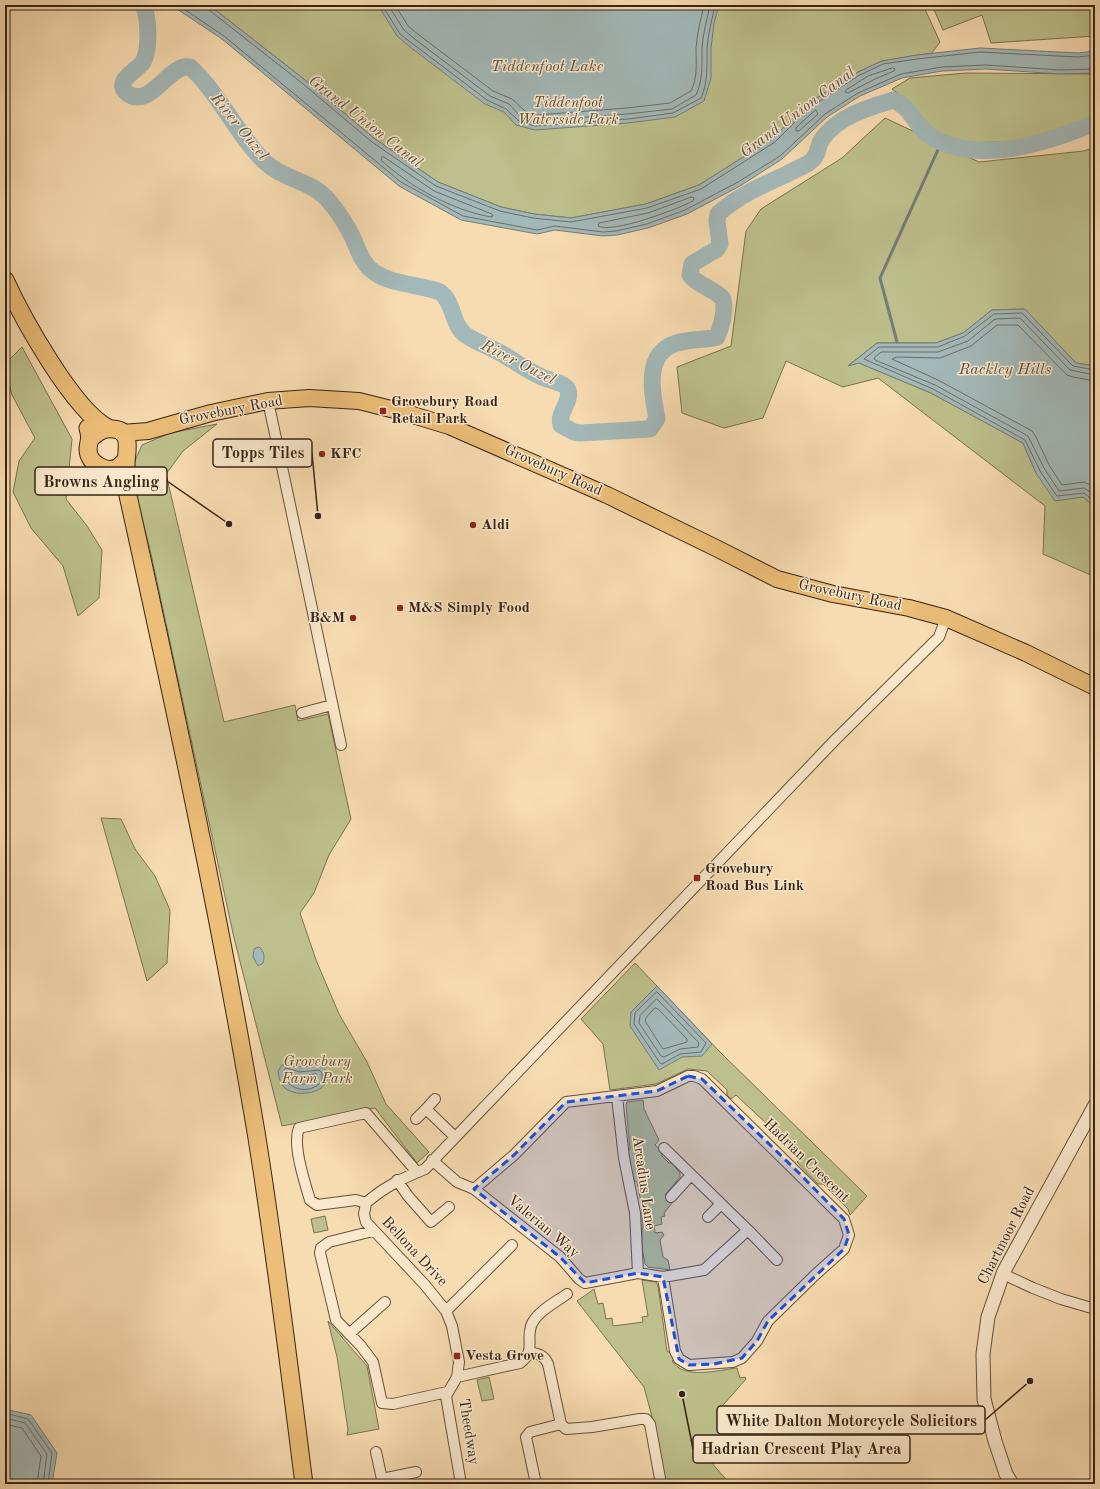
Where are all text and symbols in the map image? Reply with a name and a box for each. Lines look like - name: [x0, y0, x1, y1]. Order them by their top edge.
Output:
- water label: Tiddenfoot Lake: [491, 59, 604, 75]
- water label: Grand Union Canal: [738, 65, 859, 161]
- water label: Grand Union Canal: [305, 73, 425, 171]
- water label: River Ouzel: [207, 90, 271, 164]
- park label: Tiddenfoot Waterside Park: [517, 96, 619, 128]
- water label: River Ouzel: [477, 337, 558, 389]
- water label: Rackley Hills: [958, 362, 1052, 378]
- street label: Grovebury Road: [178, 394, 284, 428]
- place label: Grovebury Road Retail Park: [391, 395, 498, 427]
- marker: Grovebury Road Retail Park: [378, 406, 388, 416]
- callout: Topps Tiles: [213, 439, 312, 467]
- street label: Grovebury Road: [502, 443, 604, 499]
- text: Topps Tiles: [222, 446, 305, 462]
- place label: KFC: [330, 447, 362, 462]
- marker: KFC: [317, 449, 327, 459]
- callout: Browns Angling: [35, 467, 167, 495]
- text: Browns Angling: [43, 475, 159, 491]
- place label: Aldi: [481, 518, 509, 533]
- marker: Aldi: [468, 520, 478, 530]
- street label: Grovebury Road: [797, 578, 903, 614]
- place label: M&S Simply Food: [408, 601, 530, 616]
- marker: M&S Simply Food: [395, 603, 405, 613]
- place label: B&M: [309, 611, 345, 626]
- marker: B&M: [348, 613, 358, 623]
- place label: Grovebury Road Bus Link: [705, 862, 805, 894]
- marker: Grovebury Road Bus Link: [692, 873, 702, 883]
- park label: Grovebury Farm Park: [280, 1055, 353, 1087]
- street label: Hadrian Crescent: [760, 1116, 852, 1206]
- street label: Arcadius Lane: [629, 1135, 657, 1231]
- street label: Chartmoor Road: [976, 1185, 1038, 1287]
- street label: Valerian Way: [504, 1193, 582, 1261]
- street label: Bellona Drive: [378, 1215, 450, 1290]
- place label: Vesta Grove: [465, 1349, 544, 1364]
- marker: Vesta Grove: [452, 1351, 462, 1361]
- street label: Theedway: [455, 1398, 481, 1466]
- callout: White Dalton Motorcycle Solicitors: [717, 1406, 985, 1434]
- text: White Dalton Motorcycle Solicitors: [725, 1414, 977, 1430]
- callout: Hadrian Crescent Play Area: [693, 1435, 910, 1463]
- text: Hadrian Crescent Play Area: [701, 1442, 901, 1458]

